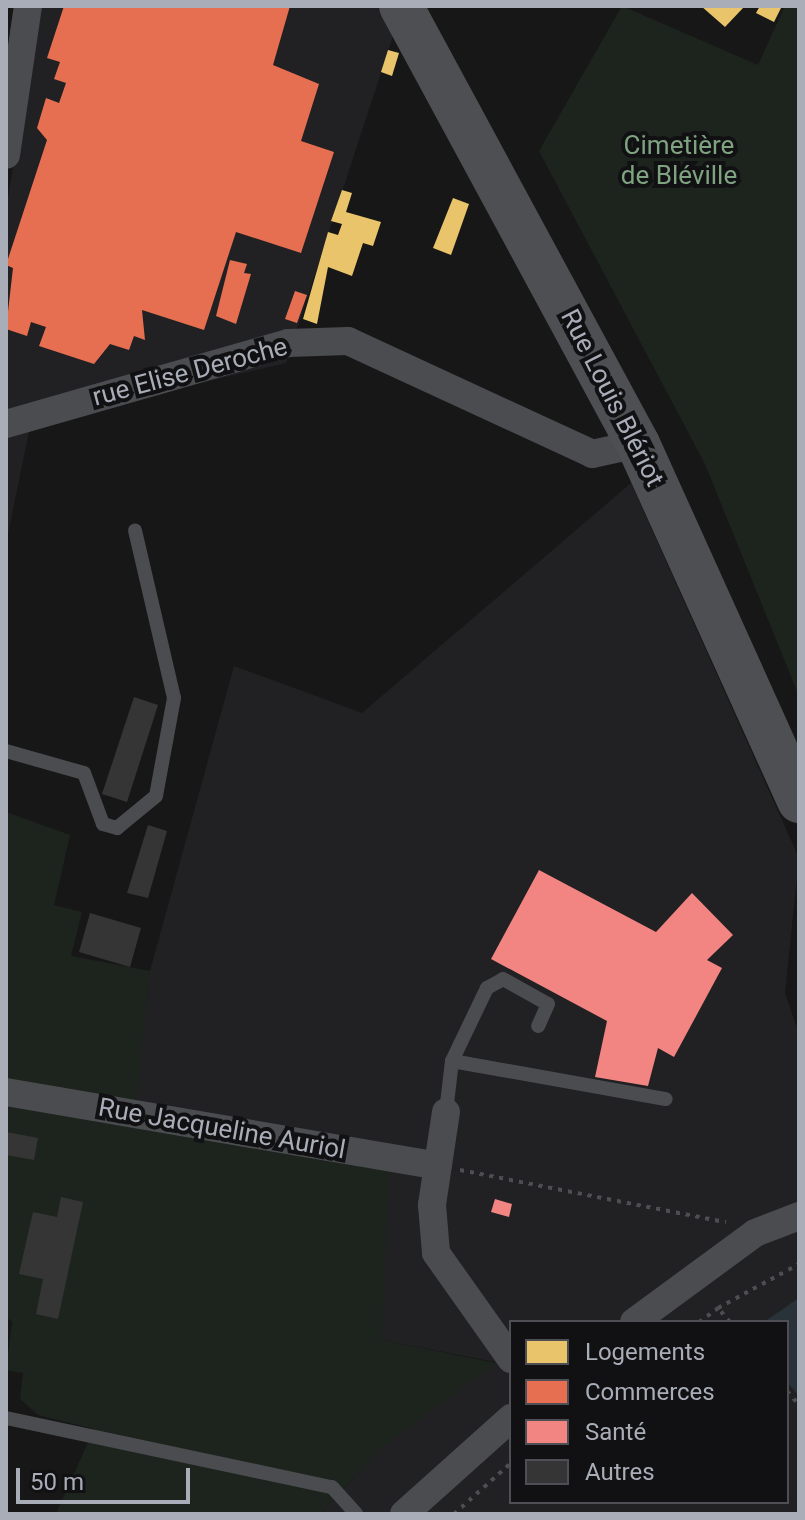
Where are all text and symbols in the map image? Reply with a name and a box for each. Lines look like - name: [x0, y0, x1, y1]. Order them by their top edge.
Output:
- park label: Cimetière de Bléville: [621, 130, 737, 192]
- street label: Rue Louis Blériot: [554, 304, 670, 492]
- street label: rue Elise Deroche: [89, 331, 291, 413]
- street label: Rue Jacqueline Auriol: [96, 1092, 348, 1166]
- legend: [509, 1320, 789, 1504]
- text: Logements: [585, 1338, 705, 1366]
- text: Commerces: [585, 1378, 715, 1406]
- text: Santé: [585, 1418, 646, 1446]
- scale bar: [20, 1452, 194, 1502]
- text: Autres: [585, 1458, 655, 1486]
- text: 50 m: [30, 1468, 84, 1496]

